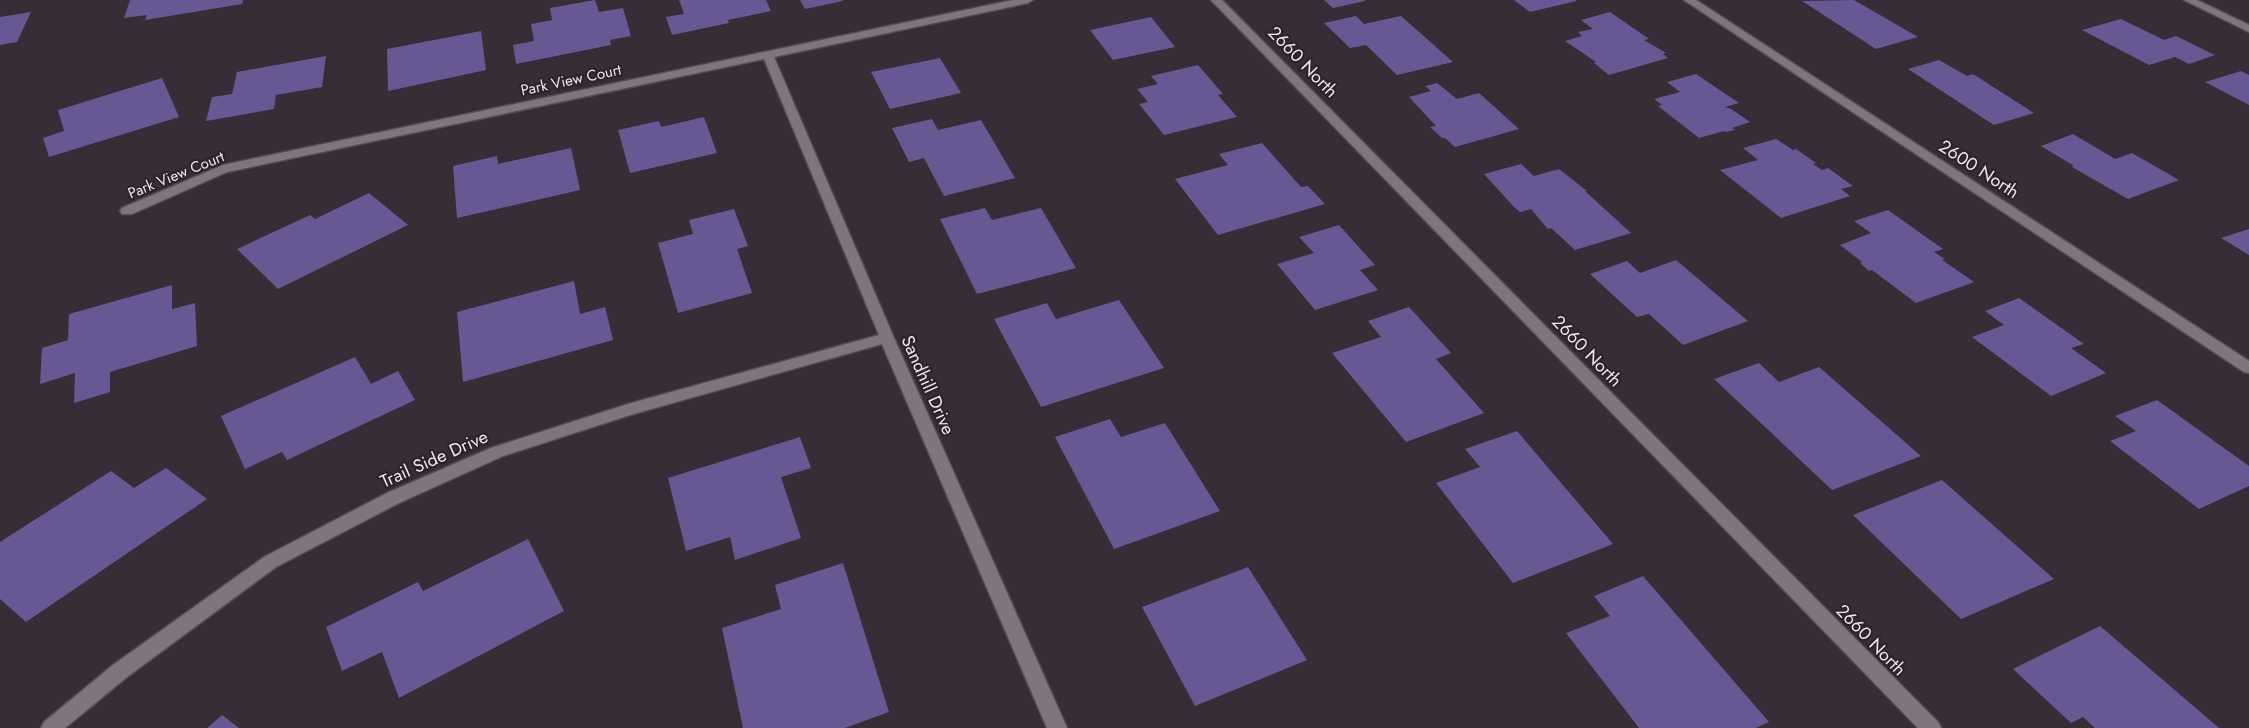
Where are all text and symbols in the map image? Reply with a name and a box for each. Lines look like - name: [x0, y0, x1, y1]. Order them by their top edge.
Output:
- street label: 2660 North: [1262, 20, 1344, 104]
- street label: Park View Court: [519, 59, 624, 101]
- street label: 2600 North: [1934, 133, 2024, 205]
- street label: Park View Court: [124, 145, 228, 204]
- street label: 2660 North: [1546, 309, 1628, 393]
- street label: Sandhill Drive: [895, 331, 961, 439]
- street label: Trail Side Drive: [376, 424, 492, 494]
- street label: 2660 North: [1830, 598, 1912, 682]

